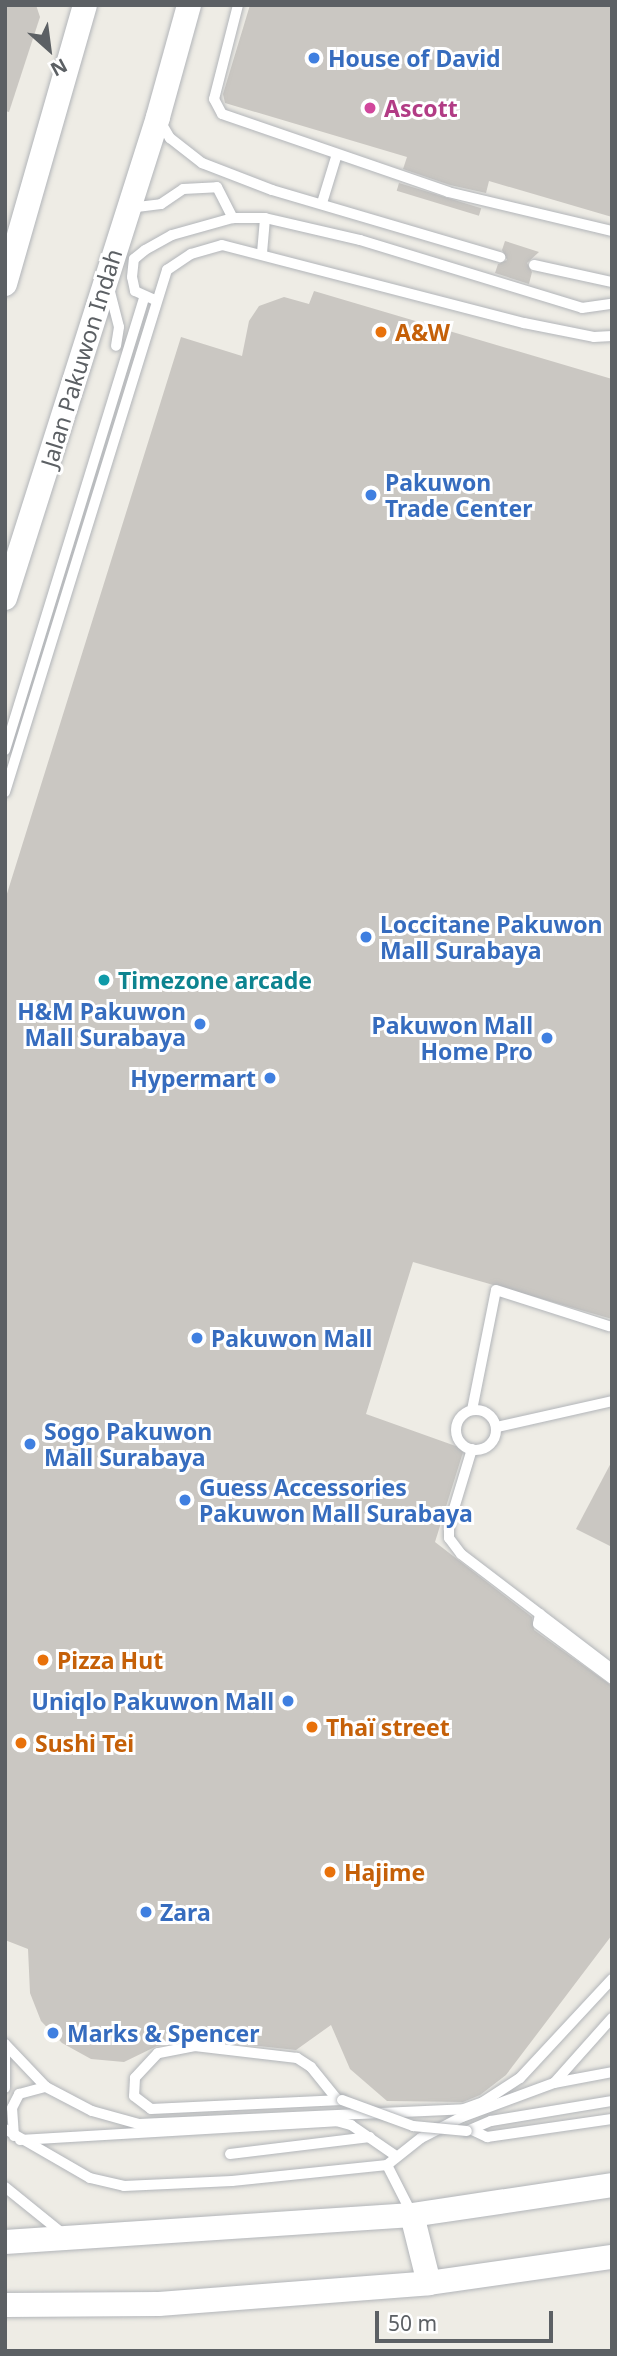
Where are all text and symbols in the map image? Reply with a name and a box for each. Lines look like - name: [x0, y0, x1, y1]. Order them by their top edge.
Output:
- north arrow: [14, 14, 84, 84]
- place label: House of David: [328, 44, 501, 72]
- marker: House of David: [306, 50, 322, 66]
- text: N: [46, 52, 72, 83]
- place label: Ascott: [384, 94, 458, 122]
- marker: Ascott: [362, 100, 378, 116]
- street label: Jalan Pakuwon Indah: [35, 245, 127, 471]
- place label: A&W: [395, 318, 450, 346]
- marker: A&W: [373, 324, 389, 340]
- place label: Pakuwon Trade Center: [385, 468, 532, 522]
- marker: Pakuwon Trade Center: [363, 487, 379, 503]
- place label: Loccitane Pakuwon Mall Surabaya: [380, 910, 603, 964]
- marker: Loccitane Pakuwon Mall Surabaya: [358, 929, 374, 945]
- place label: Timezone arcade: [118, 966, 312, 994]
- marker: Timezone arcade: [96, 972, 112, 988]
- place label: H&M Pakuwon Mall Surabaya: [17, 997, 186, 1051]
- place label: Pakuwon Mall Home Pro: [372, 1011, 533, 1065]
- marker: H&M Pakuwon Mall Surabaya: [192, 1016, 208, 1032]
- marker: Pakuwon Mall Home Pro: [539, 1030, 555, 1046]
- place label: Hypermart: [130, 1064, 256, 1092]
- marker: Hypermart: [262, 1070, 278, 1086]
- place label: Pakuwon Mall: [211, 1324, 372, 1352]
- marker: Pakuwon Mall: [189, 1330, 205, 1346]
- place label: Sogo Pakuwon Mall Surabaya: [44, 1417, 212, 1471]
- marker: Sogo Pakuwon Mall Surabaya: [22, 1436, 38, 1452]
- place label: Guess Accessories Pakuwon Mall Surabaya: [199, 1473, 473, 1527]
- marker: Guess Accessories Pakuwon Mall Surabaya: [177, 1492, 193, 1508]
- place label: Pizza Hut: [57, 1646, 163, 1674]
- marker: Pizza Hut: [35, 1652, 51, 1668]
- place label: Uniqlo Pakuwon Mall: [32, 1687, 274, 1715]
- marker: Uniqlo Pakuwon Mall: [280, 1693, 296, 1709]
- place label: Thaï street: [326, 1713, 450, 1741]
- marker: Thaï street: [304, 1719, 320, 1735]
- place label: Sushi Tei: [35, 1729, 134, 1757]
- marker: Sushi Tei: [13, 1735, 29, 1751]
- place label: Hajime: [344, 1858, 425, 1886]
- marker: Hajime: [322, 1864, 338, 1880]
- place label: Zara: [160, 1898, 211, 1926]
- marker: Zara: [138, 1904, 154, 1920]
- place label: Marks & Spencer: [67, 2019, 260, 2047]
- marker: Marks & Spencer: [45, 2025, 61, 2041]
- scale bar: [379, 2296, 558, 2340]
- text: 50 m: [388, 2309, 437, 2337]

